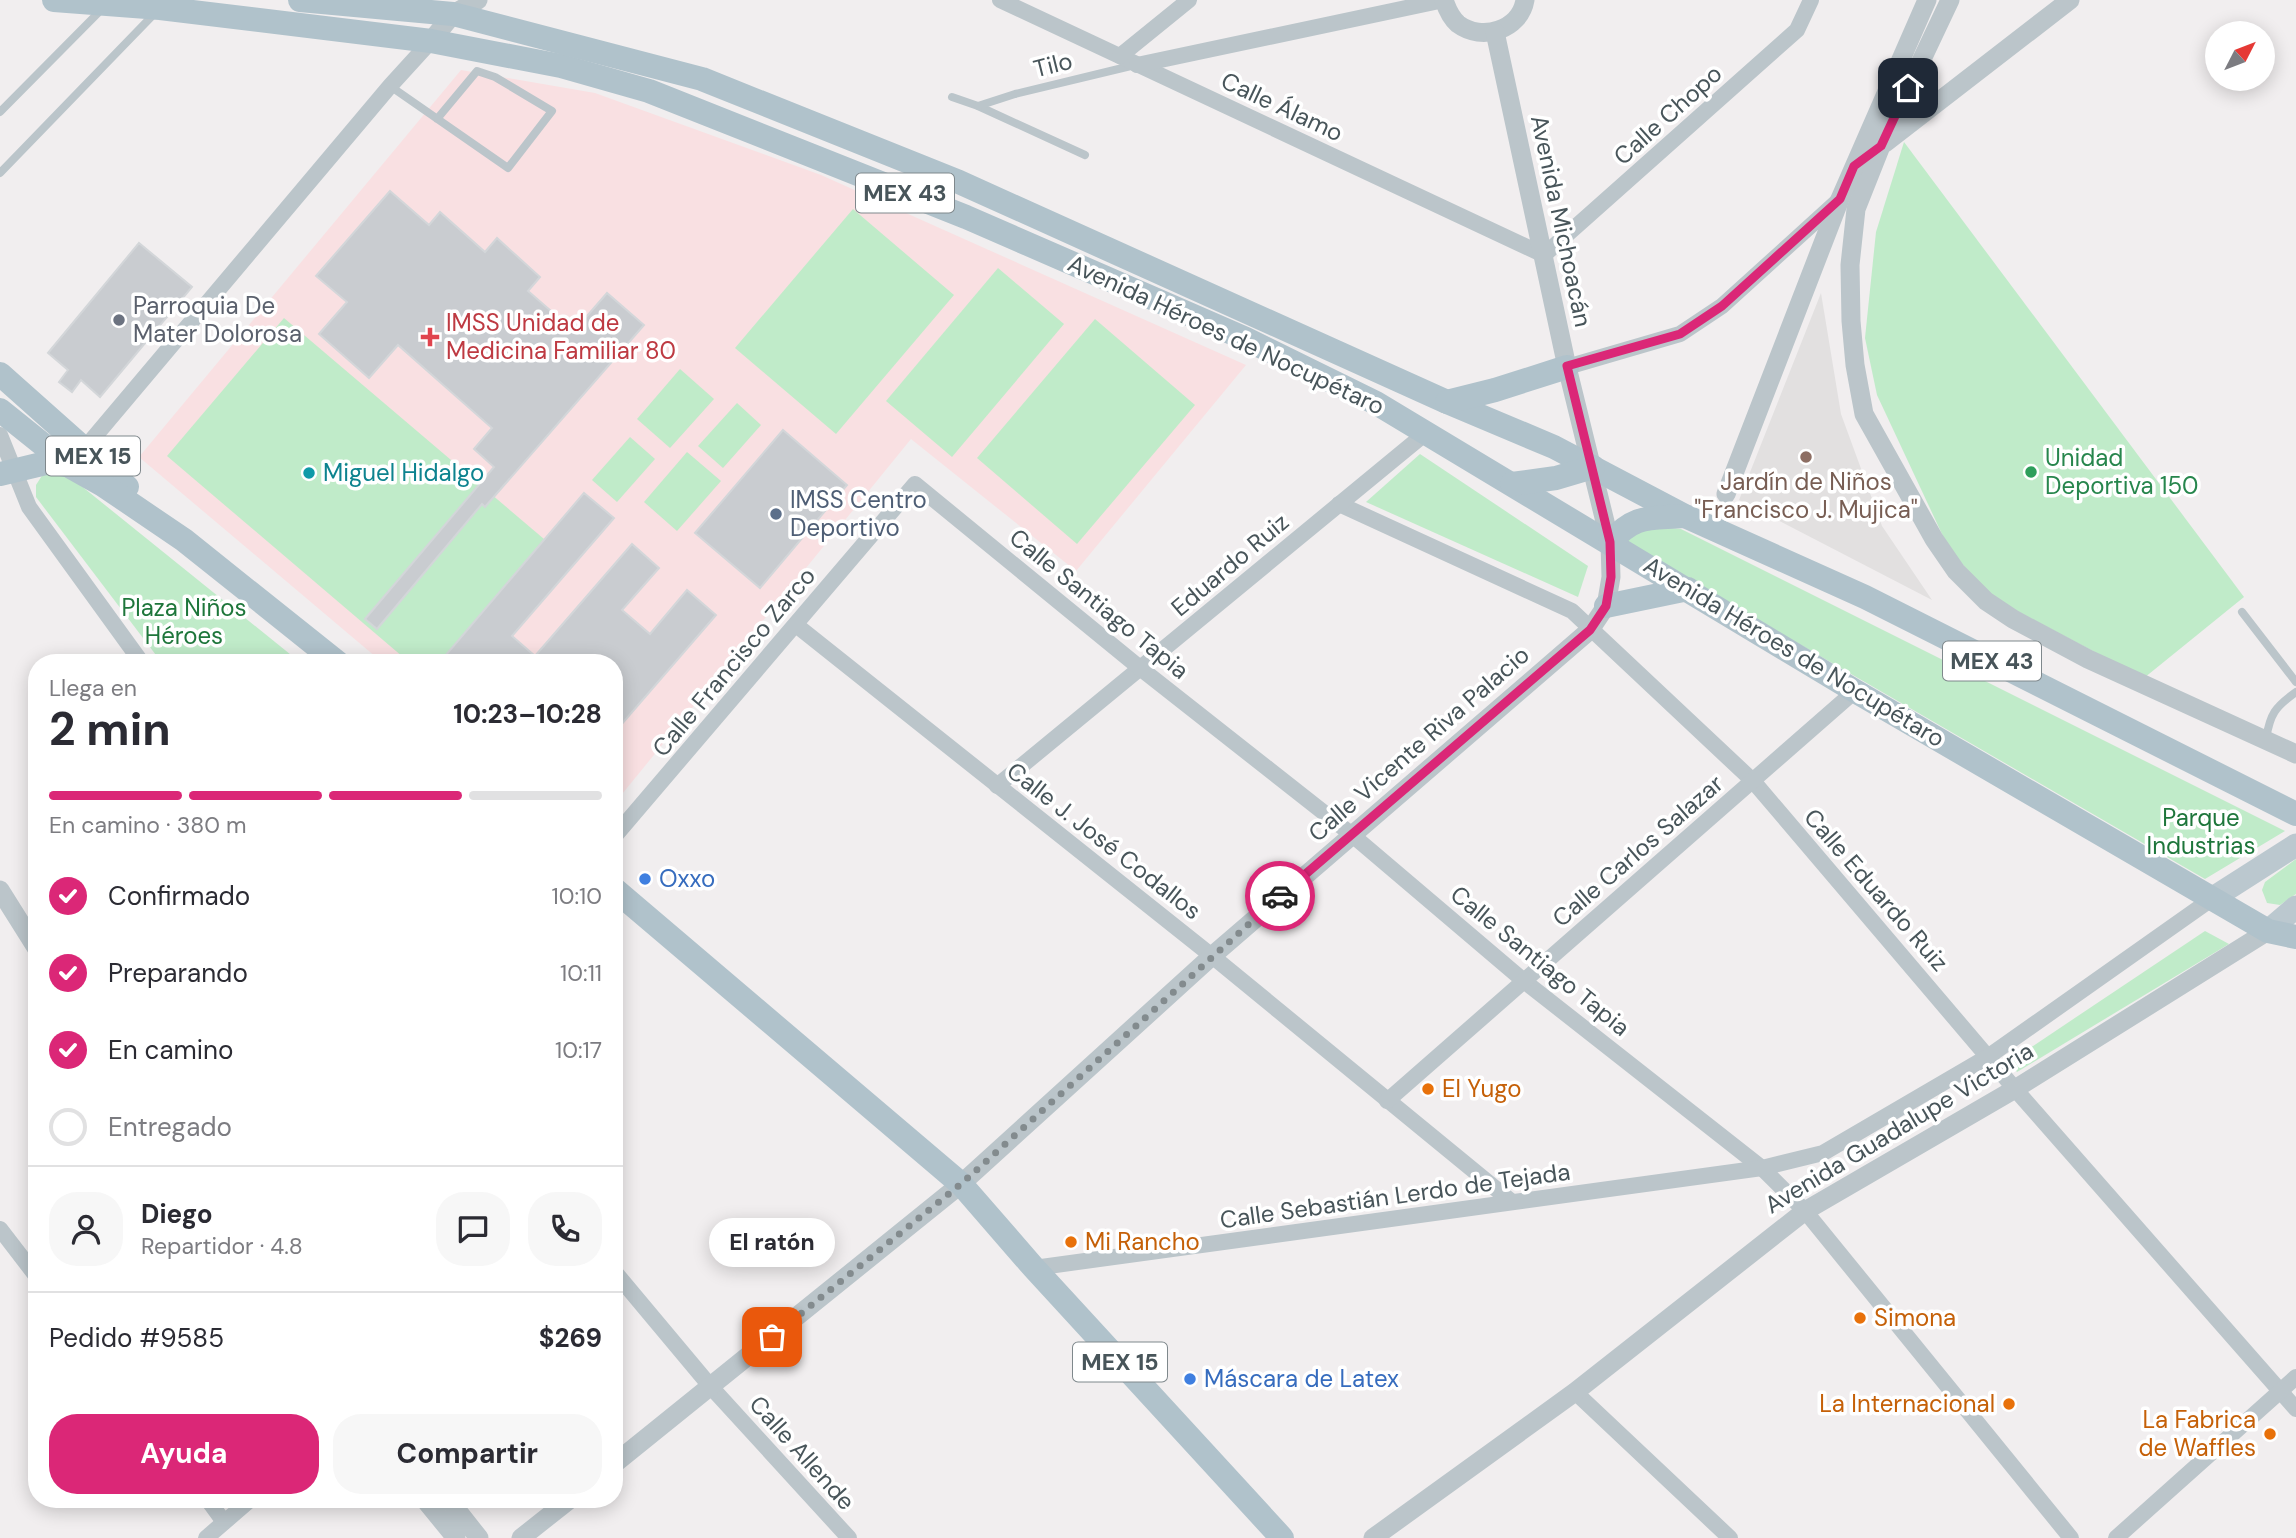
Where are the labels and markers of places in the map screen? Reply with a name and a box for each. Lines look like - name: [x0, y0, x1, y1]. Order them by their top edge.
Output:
- pin: [1878, 58, 1938, 118]
- place label: Parroquia De Mater Dolorosa: [133, 290, 302, 349]
- place label: IMSS Unidad de Medicina Familiar 80: [446, 307, 676, 366]
- marker: Parroquia De Mater Dolorosa: [111, 312, 127, 328]
- marker: IMSS Unidad de Medicina Familiar 80: [420, 327, 440, 347]
- place label: Unidad Deportiva 150: [2045, 442, 2198, 501]
- marker: Jardín de Niños "Francisco J. Mujica": [1798, 449, 1814, 465]
- place label: Miguel Hidalgo: [323, 457, 484, 488]
- marker: Unidad Deportiva 150: [2023, 464, 2039, 480]
- marker: Miguel Hidalgo: [301, 465, 317, 481]
- place label: Jardín de Niños "Francisco J. Mujica": [1694, 466, 1918, 525]
- place label: IMSS Centro Deportivo: [790, 484, 927, 543]
- marker: IMSS Centro Deportivo: [768, 506, 784, 522]
- place label: Oxxo: [659, 863, 715, 894]
- marker: Oxxo: [637, 871, 653, 887]
- place label: El Yugo: [1442, 1073, 1521, 1104]
- marker: El Yugo: [1420, 1081, 1436, 1097]
- callout: El ratón: [709, 1218, 835, 1267]
- place label: Mi Rancho: [1085, 1226, 1200, 1257]
- marker: Mi Rancho: [1063, 1234, 1079, 1250]
- place label: Simona: [1874, 1302, 1956, 1333]
- pin: [742, 1307, 802, 1367]
- marker: Simona: [1852, 1310, 1868, 1326]
- place label: Máscara de Latex: [1204, 1363, 1399, 1394]
- marker: Máscara de Latex: [1182, 1371, 1198, 1387]
- place label: La Internacional: [1819, 1388, 1995, 1419]
- marker: La Internacional: [2001, 1396, 2017, 1412]
- place label: La Fabrica de Waffles: [2138, 1404, 2256, 1463]
- marker: La Fabrica de Waffles: [2262, 1426, 2278, 1442]

